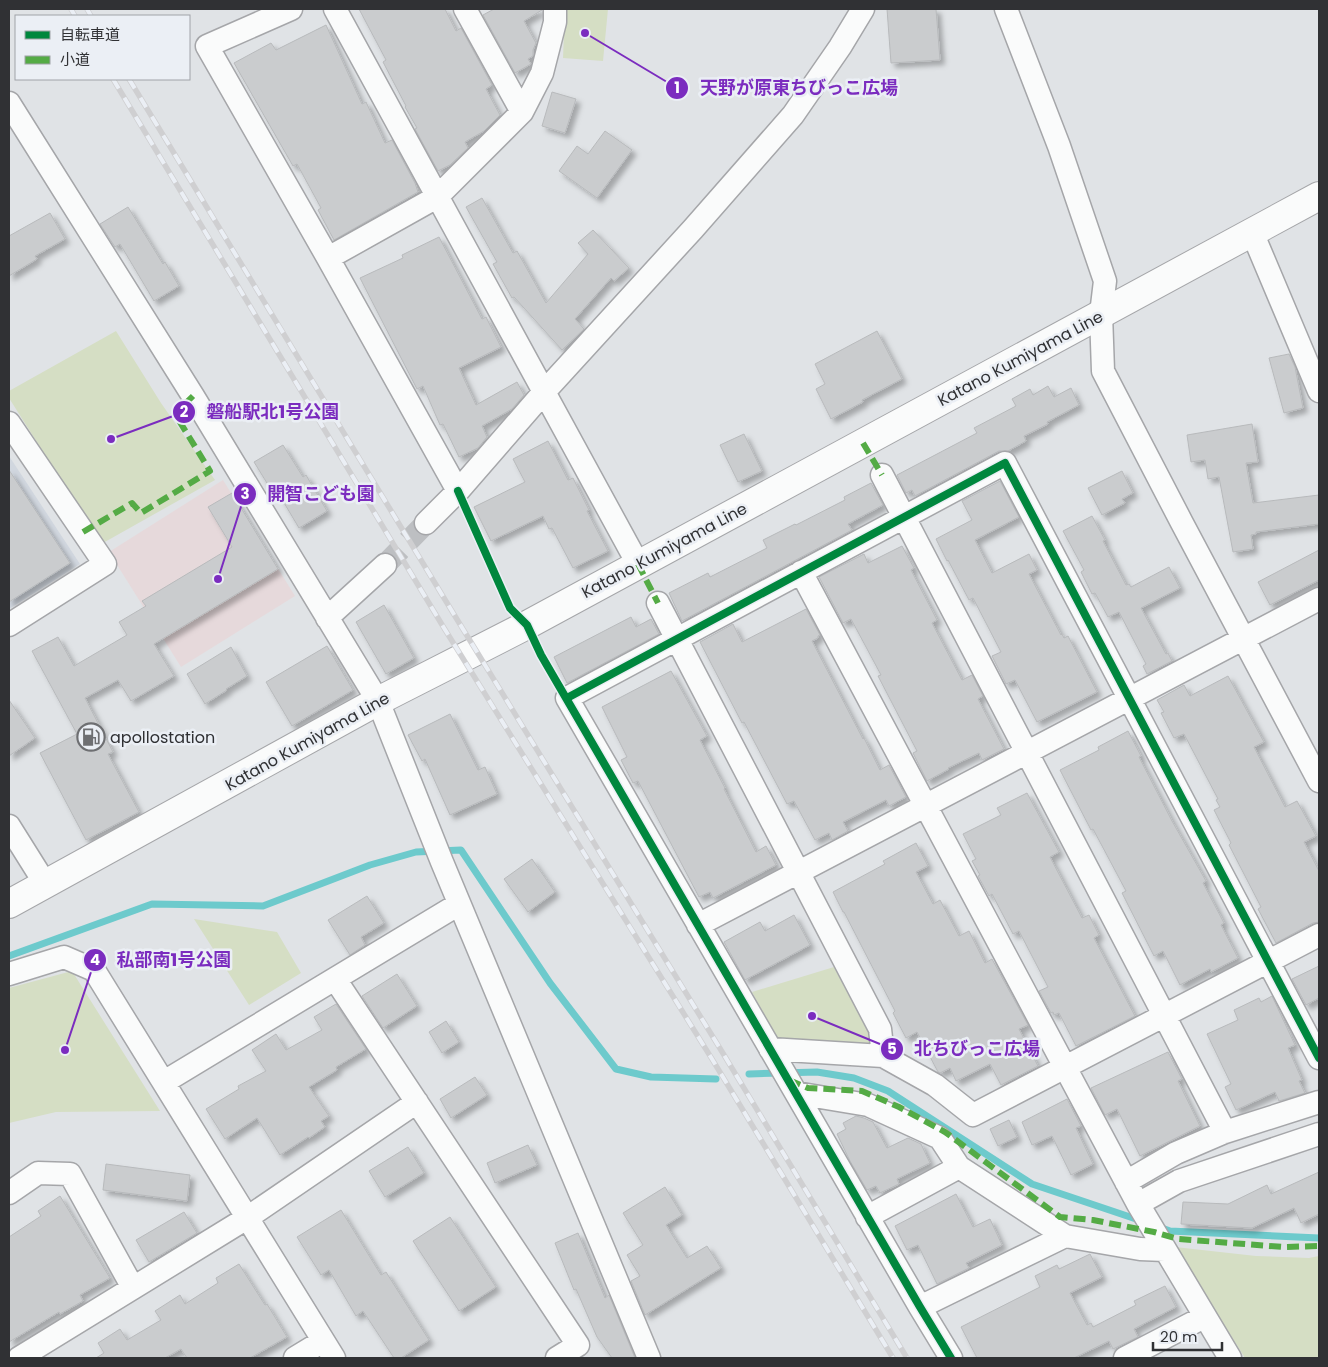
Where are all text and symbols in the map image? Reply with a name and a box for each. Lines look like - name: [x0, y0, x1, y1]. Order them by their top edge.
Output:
- legend: [15, 15, 190, 80]
- text: 自転車道: [60, 24, 120, 45]
- text: 小道: [60, 49, 90, 70]
- callout: 天野が原東ちびっこ広場: [665, 72, 908, 105]
- text: 天野が原東ちびっこ広場: [700, 75, 898, 100]
- text: 1: [674, 77, 680, 98]
- street label: Katano Kumiyama Line: [933, 305, 1107, 412]
- callout: 磐船駅北1号公園: [172, 395, 349, 428]
- text: 磐船駅北1号公園: [207, 399, 339, 424]
- text: 2: [180, 401, 189, 422]
- callout: 開智こども園: [232, 478, 385, 511]
- text: 開智こども園: [267, 481, 375, 506]
- text: 3: [240, 483, 250, 504]
- street label: Katano Kumiyama Line: [577, 497, 751, 604]
- street label: Katano Kumiyama Line: [221, 687, 394, 796]
- fuel station icon: apollostation: [76, 722, 106, 752]
- place label: apollostation: [110, 726, 215, 749]
- callout: 私部南1号公園: [82, 944, 242, 977]
- text: 私部南1号公園: [117, 947, 231, 972]
- text: 4: [90, 949, 100, 970]
- callout: 北ちびっこ広場: [879, 1033, 1050, 1066]
- text: 北ちびっこ広場: [914, 1036, 1040, 1061]
- text: 5: [887, 1038, 897, 1059]
- scale bar: [1153, 1320, 1222, 1352]
- text: 20 m: [1160, 1326, 1198, 1347]

